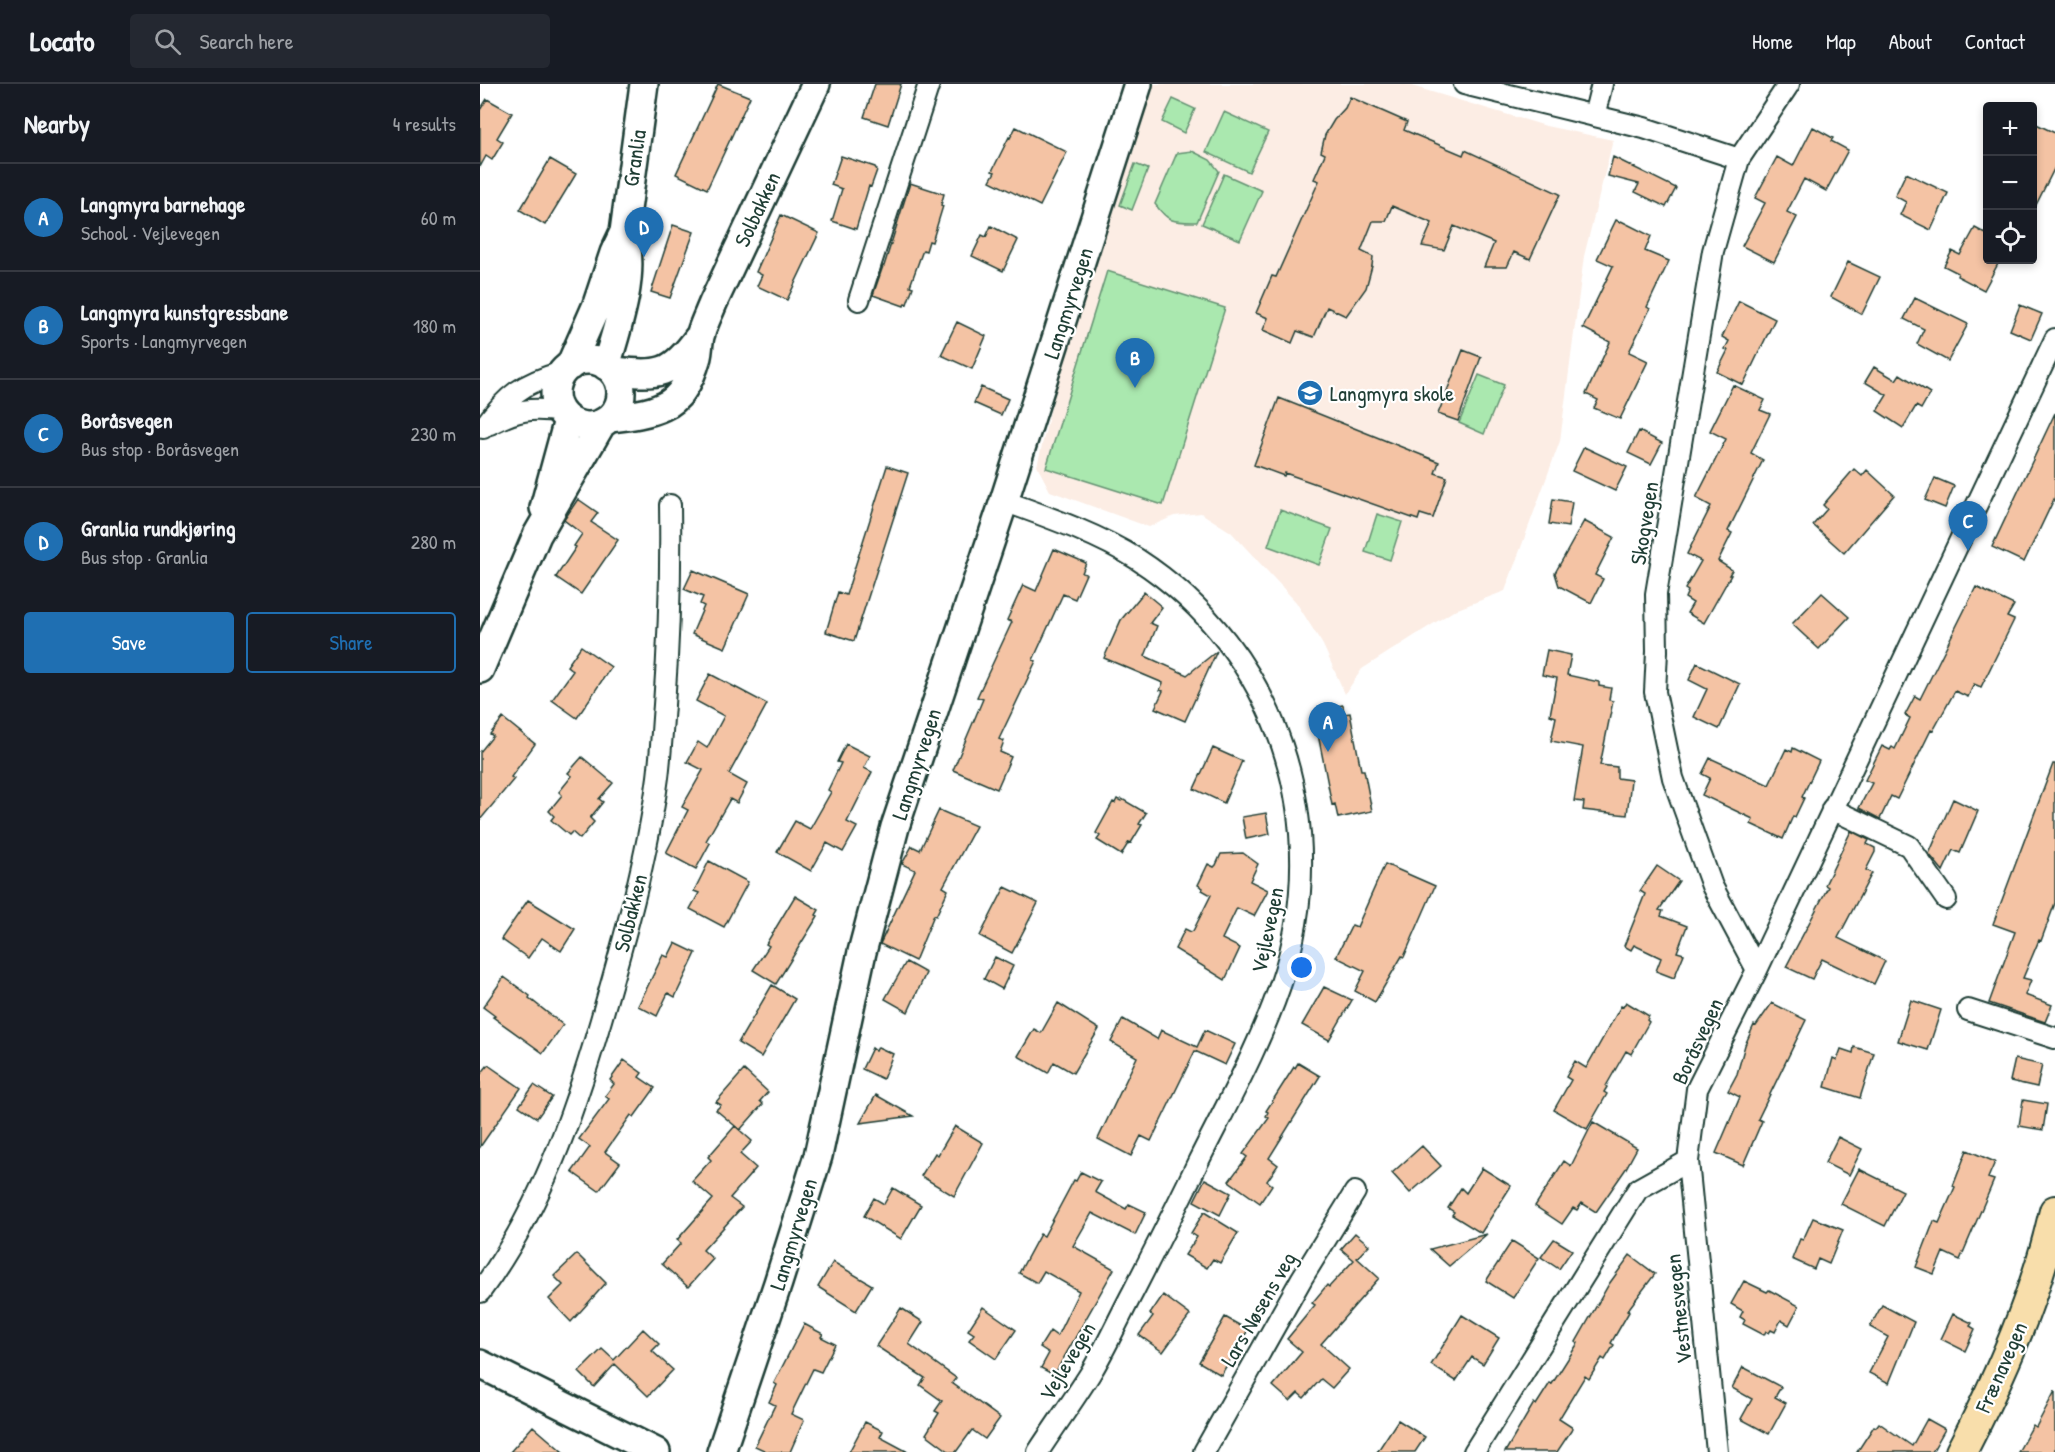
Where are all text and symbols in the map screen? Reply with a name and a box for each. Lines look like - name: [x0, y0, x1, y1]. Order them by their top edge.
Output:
- search box: [130, 14, 550, 68]
- text: Locato: [30, 22, 94, 60]
- icon: search: [151, 25, 184, 58]
- text: Search here: [199, 26, 293, 56]
- text: Home: [1752, 27, 1793, 56]
- text: Map: [1826, 27, 1856, 56]
- text: About: [1889, 27, 1932, 56]
- text: Contact: [1965, 27, 2025, 56]
- map controls: [1983, 102, 2037, 264]
- button: +: [1983, 102, 2037, 156]
- text: Nearby: [24, 106, 90, 141]
- text: 4 results: [393, 110, 456, 137]
- street label: Granlia: [615, 127, 653, 188]
- button: −: [1983, 156, 2037, 210]
- street label: Solbakken: [727, 167, 787, 251]
- text: Langmyra barnehage: [81, 189, 245, 219]
- text: A: [39, 204, 48, 231]
- text: 60 m: [421, 204, 456, 231]
- pin: D: [624, 208, 664, 257]
- button: locate: [1983, 210, 2037, 264]
- text: School · Vejlevegen: [81, 219, 220, 246]
- street label: Langmyrvegen: [1036, 244, 1100, 362]
- text: Langmyra kunstgressbane: [81, 297, 288, 327]
- text: B: [38, 312, 49, 339]
- text: 180 m: [413, 312, 456, 339]
- text: Sports · Langmyrvegen: [81, 327, 247, 354]
- pin: B: [1116, 338, 1154, 388]
- school or university icon: Langmyra skole: [1295, 378, 1325, 408]
- place label: Langmyra skole: [1330, 378, 1454, 408]
- text: Boråsvegen: [81, 405, 173, 435]
- text: C: [38, 420, 49, 447]
- text: 230 m: [411, 420, 456, 447]
- text: Bus stop · Boråsvegen: [81, 435, 239, 462]
- street label: Skogvegen: [1623, 479, 1665, 567]
- pin: C: [1948, 502, 1988, 551]
- text: Granlia rundkjøring: [81, 513, 236, 543]
- text: D: [39, 528, 48, 555]
- text: 280 m: [411, 528, 456, 555]
- text: Bus stop · Granlia: [81, 543, 208, 570]
- button: Save: [24, 612, 234, 673]
- button: Share: [246, 612, 456, 673]
- pin: A: [1308, 702, 1348, 752]
- street label: Langmyrvegen: [884, 705, 948, 823]
- street label: Solbakken: [606, 871, 654, 955]
- street label: Vejlevegen: [1243, 884, 1291, 976]
- your location: [1287, 953, 1316, 982]
- street label: Boråsvegen: [1664, 993, 1730, 1089]
- street label: Langmyrvegen: [762, 1174, 824, 1294]
- street label: Lars Nøsens veg: [1213, 1246, 1303, 1372]
- street label: Vestnesvegen: [1657, 1253, 1699, 1365]
- street label: Vejlevegen: [1032, 1316, 1102, 1406]
- street label: Frænavegen: [1967, 1317, 2034, 1418]

